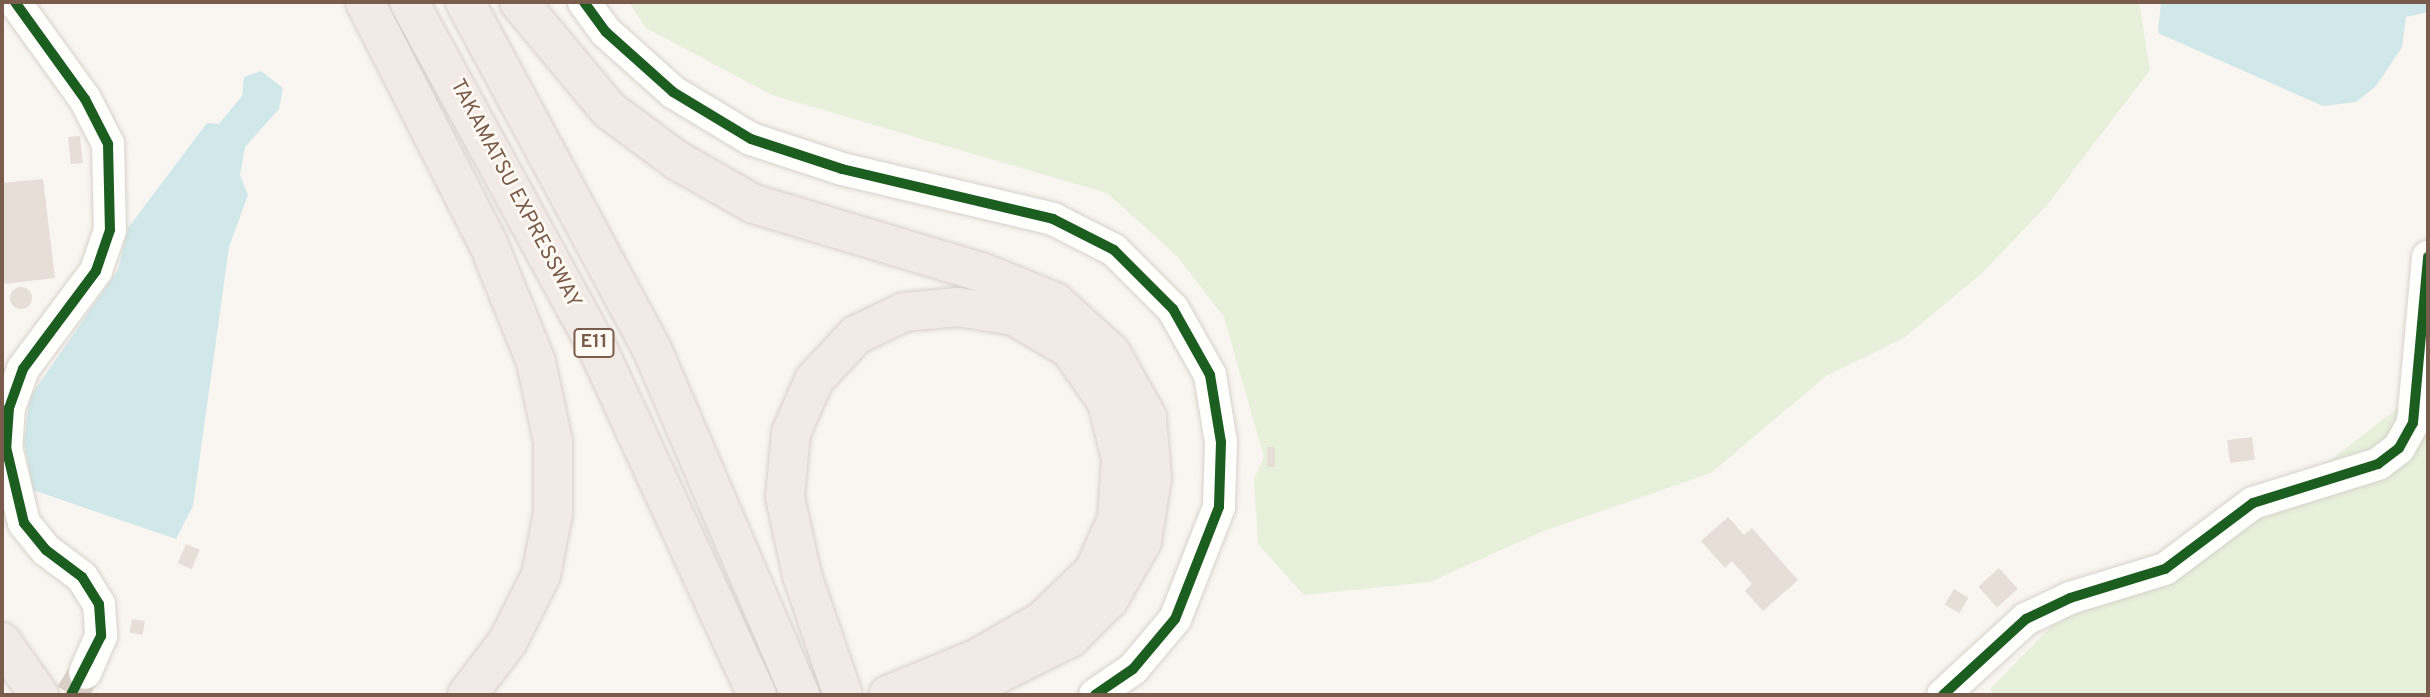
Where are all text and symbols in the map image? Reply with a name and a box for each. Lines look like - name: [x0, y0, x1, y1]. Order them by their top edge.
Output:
- street label: TAKAMATSU EXPRESSWAY: [444, 75, 586, 313]
- road number: E11: [573, 328, 615, 358]

